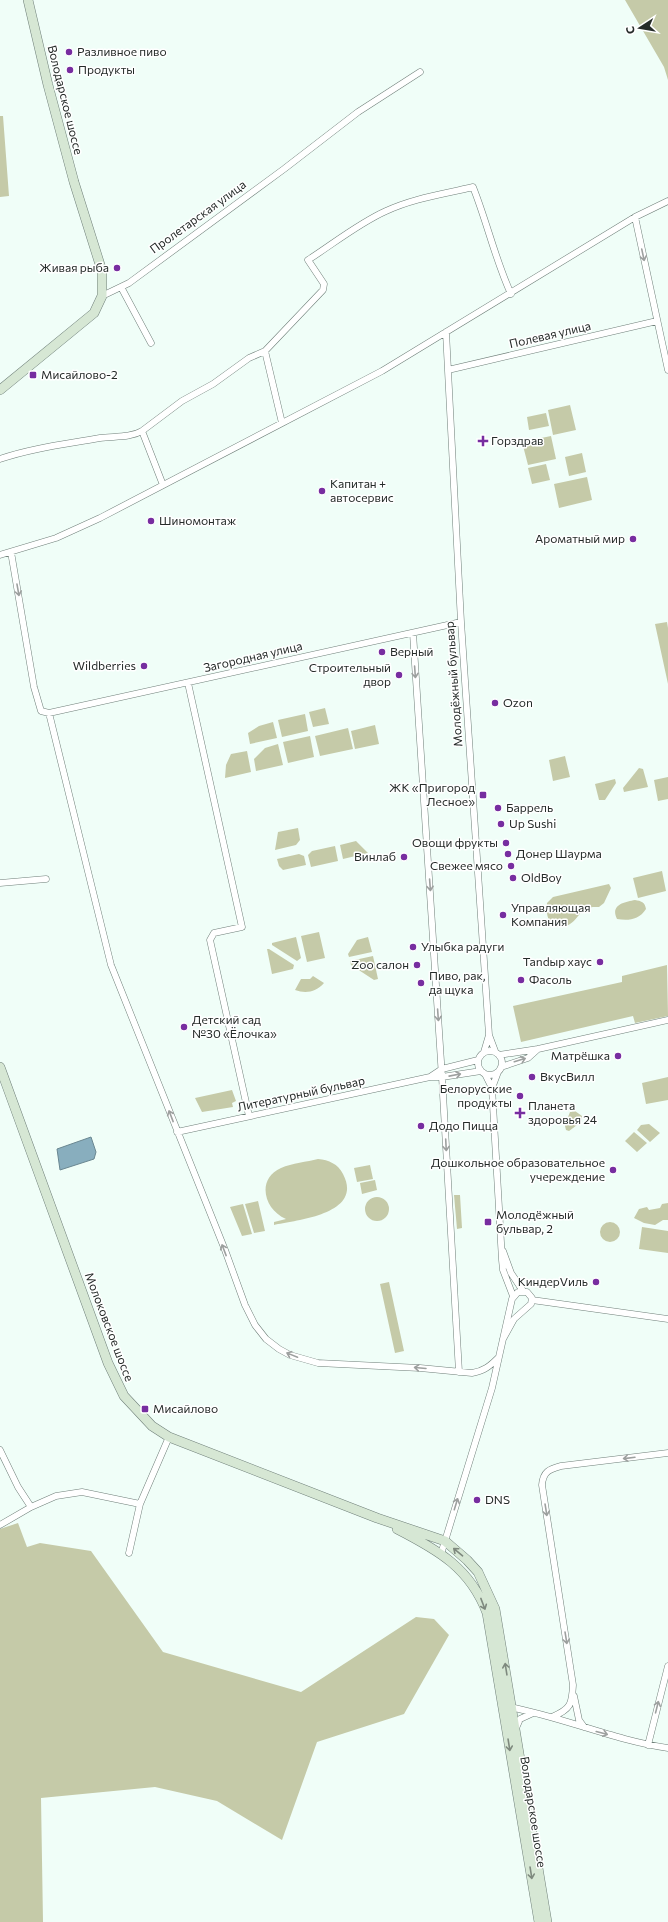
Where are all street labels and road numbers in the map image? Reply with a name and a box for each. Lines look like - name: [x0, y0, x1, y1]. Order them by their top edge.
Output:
- street label: Володарское шоссе: [46, 44, 86, 156]
- street label: Пролетарская улица: [147, 177, 248, 256]
- street label: Полевая улица: [508, 318, 592, 350]
- street label: Молодёжный бульвар: [442, 621, 464, 747]
- street label: Загородная улица: [202, 638, 304, 674]
- street label: Литературный бульвар: [236, 1073, 366, 1113]
- street label: Молоковское шоссе: [83, 1270, 137, 1383]
- street label: Володарское шоссе: [518, 1755, 550, 1868]

